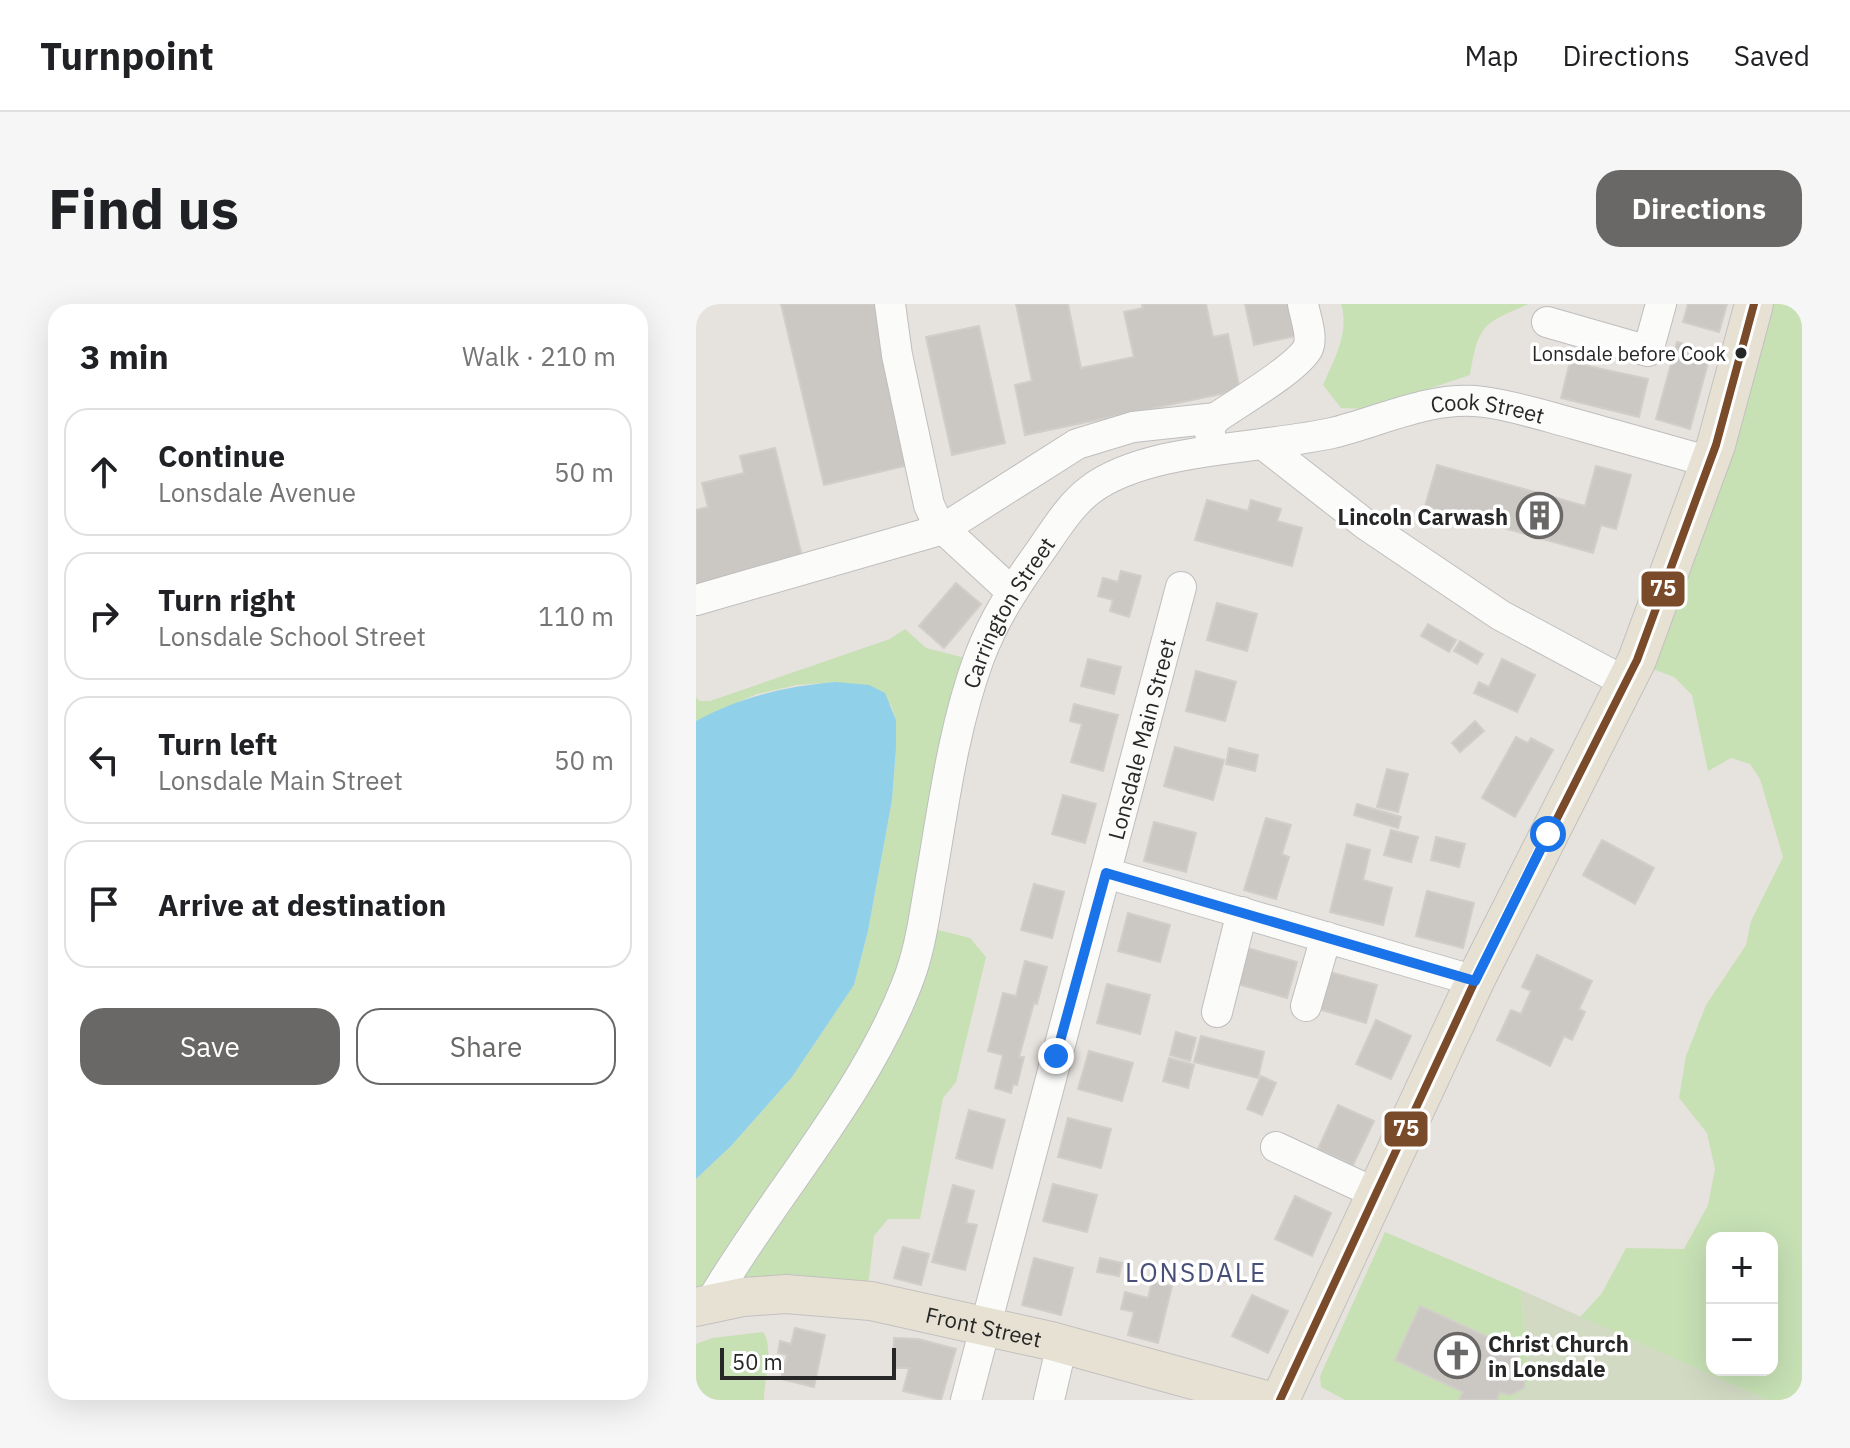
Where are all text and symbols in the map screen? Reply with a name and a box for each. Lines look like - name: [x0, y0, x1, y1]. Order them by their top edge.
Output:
- text: Turnpoint: [40, 31, 214, 80]
- text: Map: [1464, 37, 1518, 74]
- text: Directions: [1562, 37, 1690, 74]
- text: Saved: [1734, 37, 1810, 74]
- button: Directions: [1596, 170, 1802, 247]
- text: Find us: [48, 172, 239, 244]
- text: 3 min: [80, 334, 169, 378]
- text: Walk · 210 m: [462, 339, 616, 373]
- place label: Lonsdale before Cook: [1532, 340, 1726, 367]
- marker: Lonsdale before Cook: [1733, 345, 1749, 361]
- street label: Cook Street: [1428, 386, 1548, 429]
- text: Continue: [158, 436, 285, 475]
- icon: ahead: [82, 450, 126, 494]
- text: 50 m: [554, 455, 614, 489]
- text: Lonsdale Avenue: [158, 475, 356, 509]
- building icon: Lincoln Carwash: [1515, 492, 1563, 540]
- place label: Lincoln Carwash: [1338, 502, 1508, 531]
- street label: Carrington Street: [955, 531, 1061, 692]
- line badge: 75: [1640, 570, 1686, 608]
- text: 75: [1650, 573, 1676, 602]
- text: Turn right: [158, 580, 296, 619]
- icon: right: [82, 594, 126, 638]
- text: 110 m: [538, 599, 614, 633]
- text: Lonsdale School Street: [158, 619, 426, 653]
- street label: Lonsdale Main Street: [1100, 635, 1181, 843]
- text: Turn left: [158, 724, 277, 763]
- icon: left: [82, 738, 126, 782]
- text: 50 m: [554, 743, 614, 777]
- text: Lonsdale Main Street: [158, 763, 403, 797]
- route start: [1530, 816, 1566, 852]
- icon: arrive: [82, 882, 126, 926]
- text: Arrive at destination: [158, 885, 446, 924]
- button: Save: [80, 1008, 340, 1085]
- button: Share: [356, 1008, 616, 1085]
- route end: [1038, 1038, 1074, 1074]
- line badge: 75: [1383, 1110, 1429, 1148]
- text: 75: [1393, 1113, 1419, 1142]
- map controls: [1706, 1232, 1778, 1376]
- button: +: [1706, 1232, 1778, 1304]
- district label: LONSDALE: [1125, 1255, 1267, 1289]
- street label: Front Street: [923, 1299, 1045, 1353]
- button: −: [1706, 1304, 1778, 1376]
- place label: Christ Church in Lonsdale: [1488, 1329, 1629, 1383]
- church icon: Christ Church in Lonsdale: [1433, 1332, 1481, 1380]
- scale bar: [720, 1344, 896, 1380]
- text: 50 m: [732, 1347, 783, 1376]

